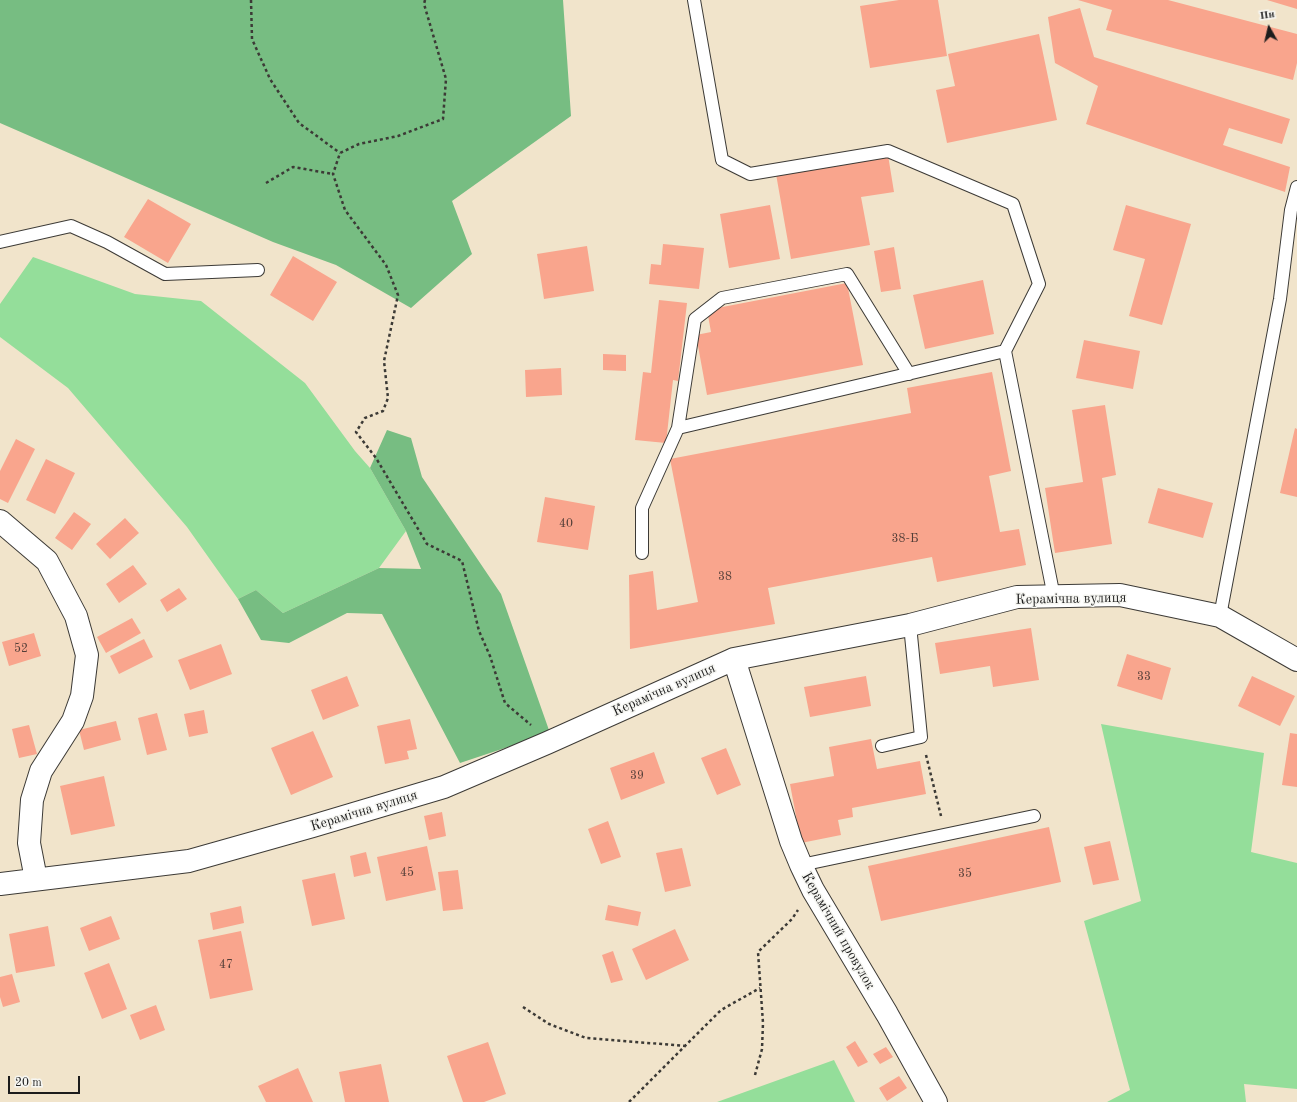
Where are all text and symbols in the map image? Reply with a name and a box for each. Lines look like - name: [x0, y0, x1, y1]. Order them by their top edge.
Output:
- north arrow: [1249, 8, 1289, 48]
- text: Пн: [1259, 9, 1276, 22]
- house number: 40: [559, 517, 573, 531]
- house number: 38-Б: [892, 532, 918, 546]
- house number: 38: [718, 570, 732, 584]
- street label: Керамічна вулиця: [1015, 590, 1127, 608]
- house number: 52: [14, 642, 28, 656]
- street label: Керамічна вулиця: [610, 660, 718, 720]
- house number: 33: [1137, 670, 1151, 684]
- house number: 39: [630, 769, 644, 783]
- street label: Керамічна вулиця: [308, 787, 420, 835]
- house number: 45: [400, 866, 414, 880]
- house number: 35: [958, 867, 972, 881]
- street label: Керамічний провулок: [798, 869, 878, 993]
- house number: 47: [219, 958, 233, 972]
- scale bar: [10, 1068, 82, 1094]
- text: 20 m: [15, 1077, 42, 1089]

